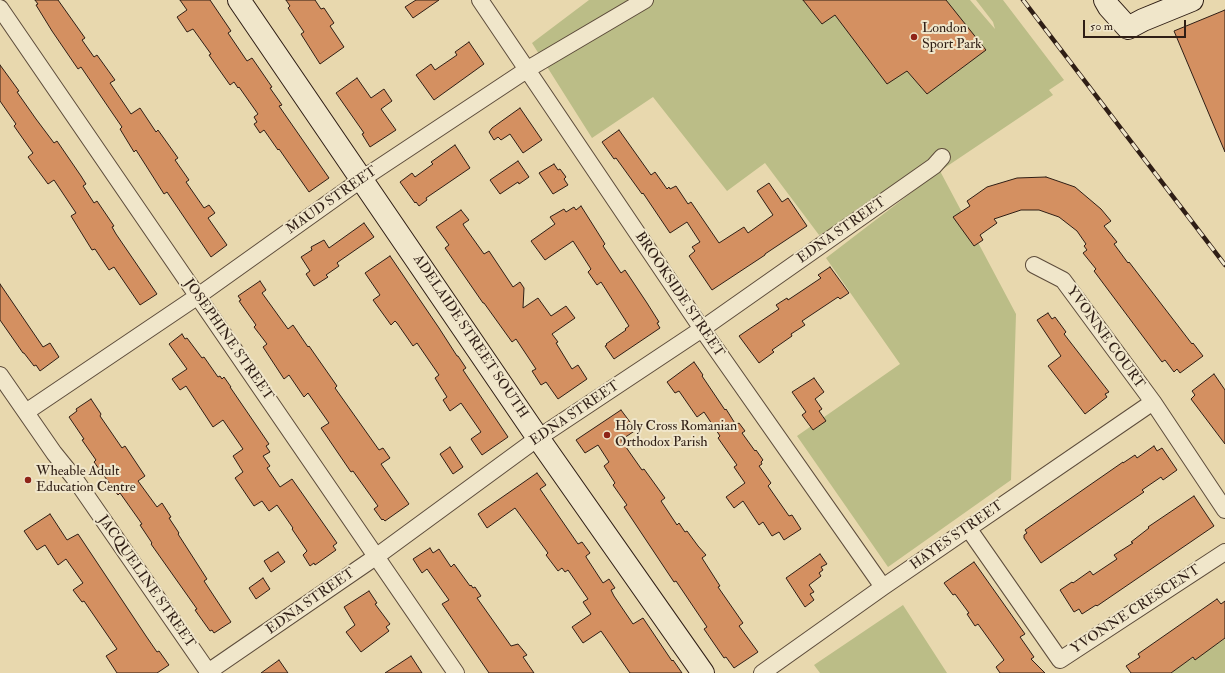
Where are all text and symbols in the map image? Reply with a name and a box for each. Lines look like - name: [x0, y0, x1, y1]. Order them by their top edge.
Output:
- scale bar: [1085, 12, 1188, 38]
- text: 50 m: [1090, 19, 1113, 34]
- place label: London Sport Park: [922, 21, 982, 54]
- marker: London Sport Park: [909, 32, 919, 42]
- street label: MAUD STREET: [283, 163, 381, 239]
- street label: EDNA STREET: [795, 194, 889, 268]
- street label: BROOKSIDE STREET: [631, 229, 727, 361]
- street label: ADELAIDE STREET SOUTH: [409, 252, 531, 422]
- street label: JOSEPHINE STREET: [180, 276, 276, 404]
- street label: YVONNE COURT: [1062, 284, 1148, 392]
- street label: EDNA STREET: [527, 378, 623, 450]
- place label: Holy Cross Romanian Orthodox Parish: [615, 419, 737, 452]
- marker: Holy Cross Romanian Orthodox Parish: [602, 430, 612, 440]
- place label: Wheable Adult Education Centre: [36, 464, 136, 496]
- marker: Wheable Adult Education Centre: [23, 475, 33, 485]
- street label: HAYES STREET: [907, 498, 1007, 574]
- street label: JACQUELINE STREET: [94, 512, 198, 652]
- street label: YVONNE CRESCENT: [1068, 562, 1204, 658]
- street label: EDNA STREET: [264, 565, 358, 639]

